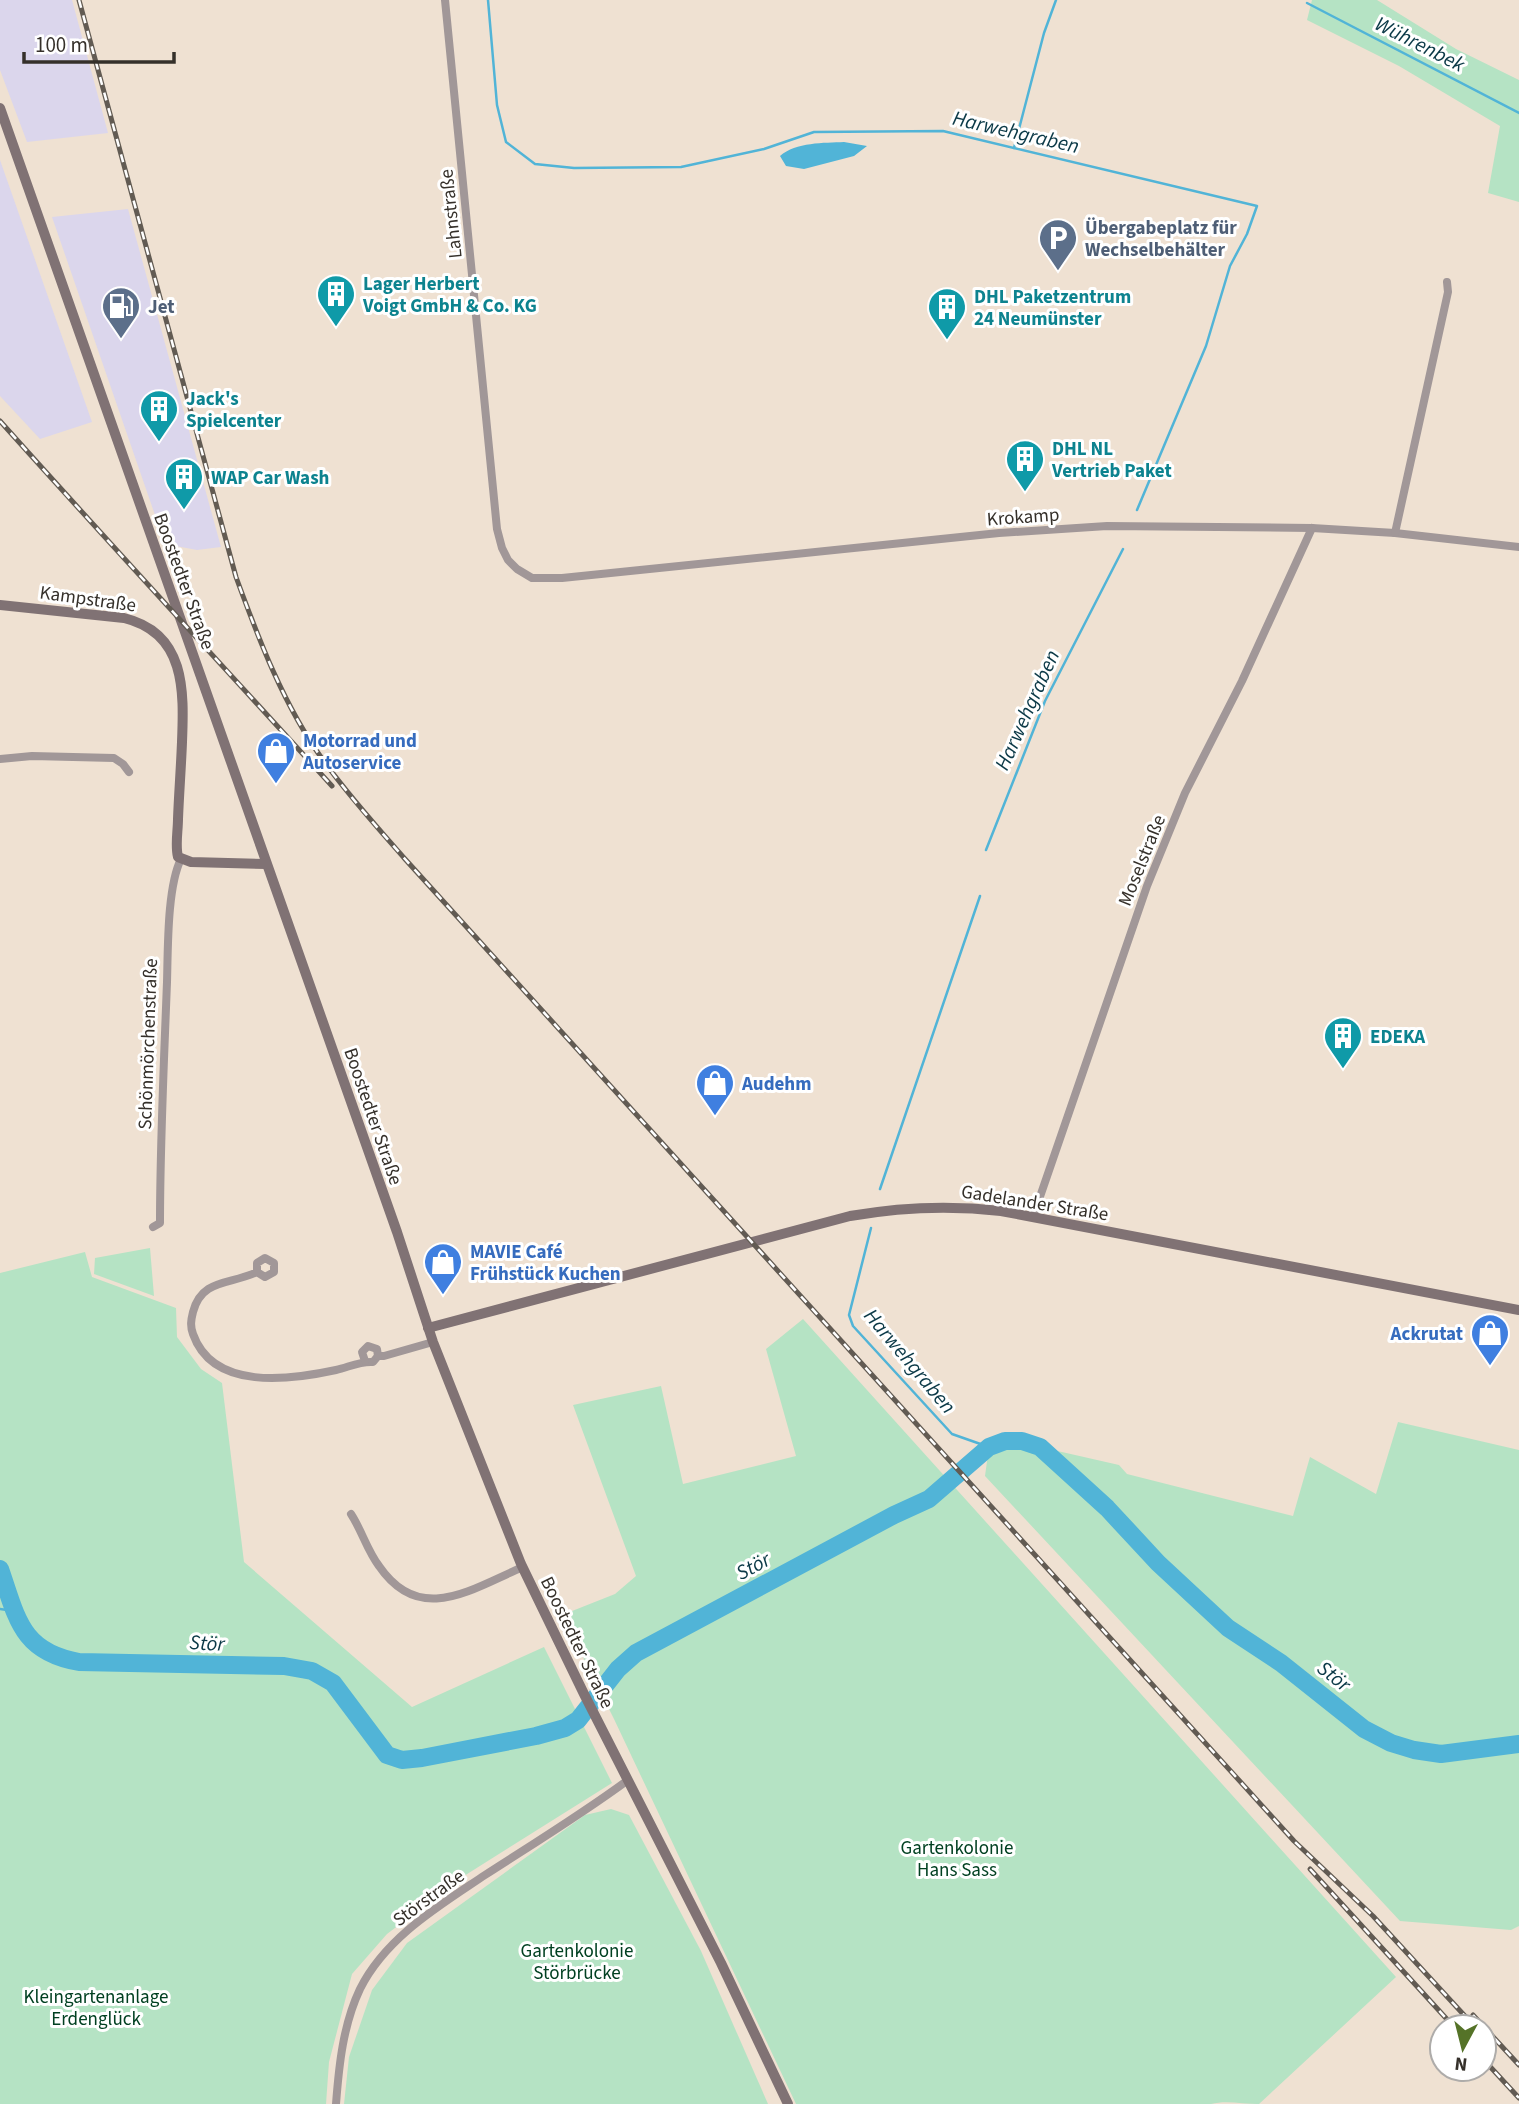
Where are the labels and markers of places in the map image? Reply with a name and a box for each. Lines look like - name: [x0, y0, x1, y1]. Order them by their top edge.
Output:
- place label: Übergabeplatz für Wechselbehälter: [1085, 215, 1237, 264]
- parking icon: Übergabeplatz für Wechselbehälter: [1037, 217, 1079, 272]
- place label: Lager Herbert Voigt GmbH & Co. KG: [362, 271, 537, 320]
- building icon: Lager Herbert Voigt GmbH & Co. KG: [315, 273, 357, 328]
- place label: DHL Paketzentrum 24 Neumünster: [974, 284, 1131, 333]
- fuel station icon: Jet: [100, 285, 142, 340]
- building icon: DHL Paketzentrum 24 Neumünster: [926, 286, 968, 341]
- place label: Jet: [148, 294, 175, 321]
- place label: Jack's Spielcenter: [186, 386, 282, 435]
- building icon: Jack's Spielcenter: [138, 388, 180, 443]
- place label: DHL NL Vertrieb Paket: [1051, 436, 1172, 485]
- building icon: DHL NL Vertrieb Paket: [1004, 438, 1046, 493]
- building icon: WAP Car Wash: [163, 456, 205, 511]
- place label: WAP Car Wash: [211, 465, 329, 492]
- place label: Motorrad und Autoservice: [302, 728, 417, 777]
- shop icon: Motorrad und Autoservice: [255, 730, 297, 785]
- building icon: EDEKA: [1322, 1015, 1364, 1070]
- place label: EDEKA: [1370, 1024, 1425, 1051]
- shop icon: Audehm: [694, 1062, 736, 1117]
- place label: Audehm: [741, 1071, 812, 1098]
- place label: MAVIE Café Frühstück Kuchen: [470, 1239, 621, 1288]
- shop icon: MAVIE Café Frühstück Kuchen: [422, 1241, 464, 1296]
- shop icon: Ackrutat: [1469, 1312, 1511, 1367]
- place label: Ackrutat: [1390, 1321, 1463, 1348]

